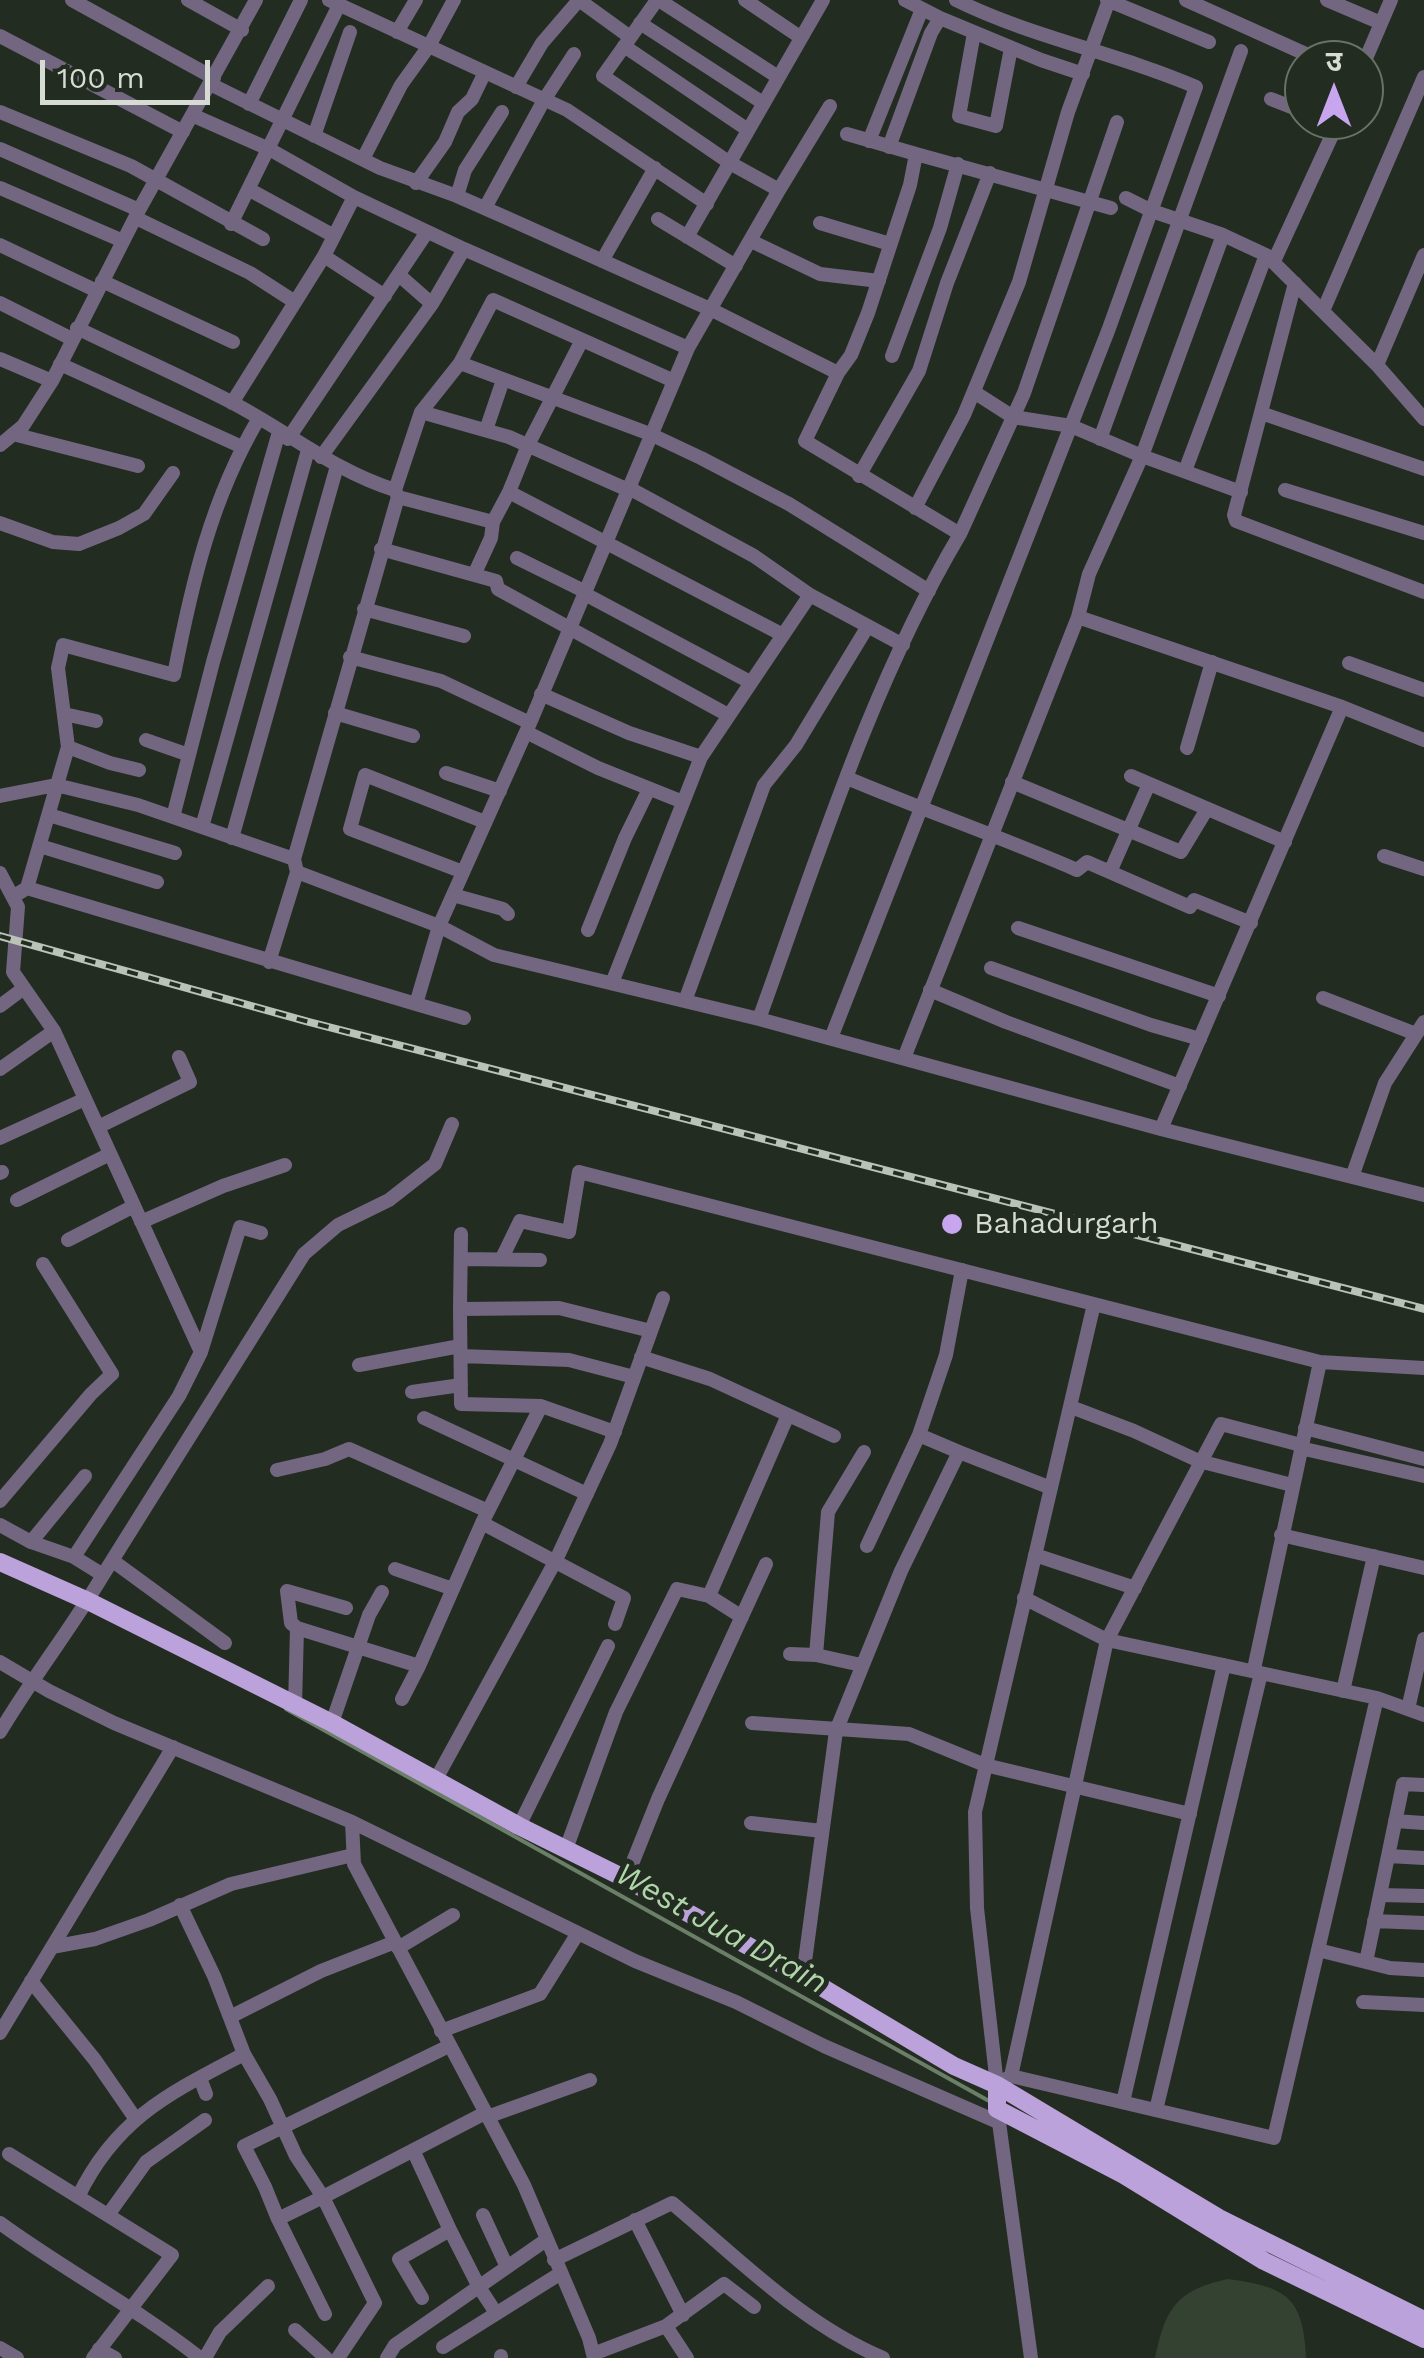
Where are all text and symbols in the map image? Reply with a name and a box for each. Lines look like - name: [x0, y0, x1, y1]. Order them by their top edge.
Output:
- scale bar: [45, 40, 215, 102]
- north arrow: [1284, 40, 1384, 140]
- text: उ: [1326, 45, 1342, 78]
- text: 100 m: [57, 60, 145, 95]
- place label: Bahadurgarh: [974, 1206, 1159, 1242]
- marker: Bahadurgarh: [939, 1211, 965, 1237]
- water label: West Jua Drain: [609, 1855, 833, 2003]

